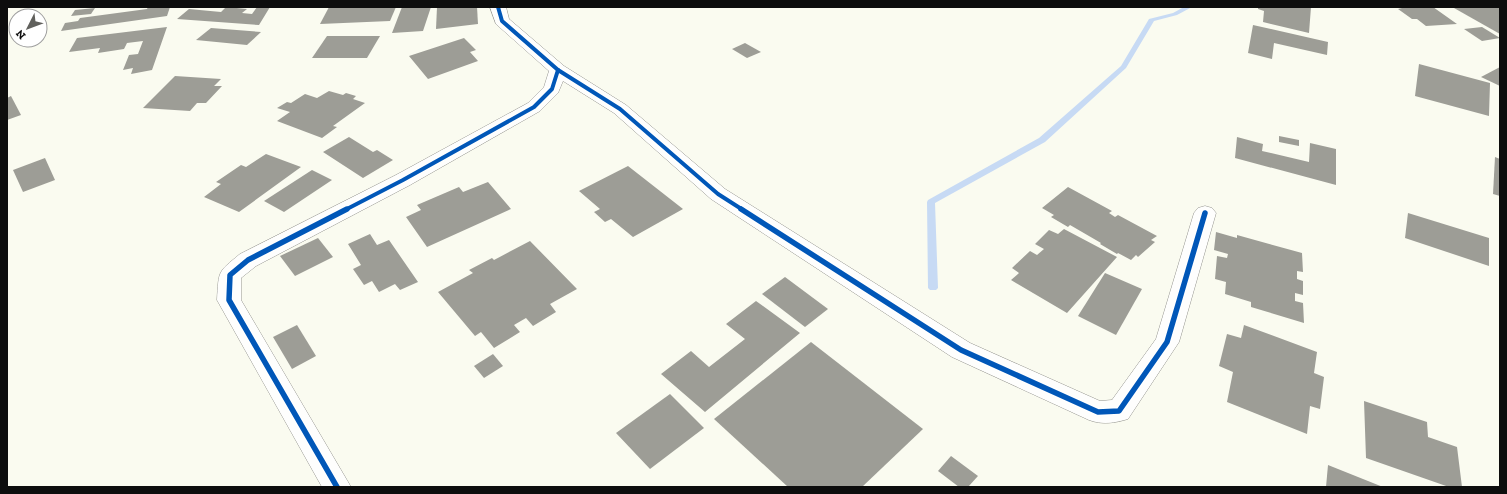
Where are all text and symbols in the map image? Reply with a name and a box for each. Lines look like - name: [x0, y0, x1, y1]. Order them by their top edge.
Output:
- north arrow: [8, 8, 48, 48]
- text: N: [13, 26, 29, 42]

